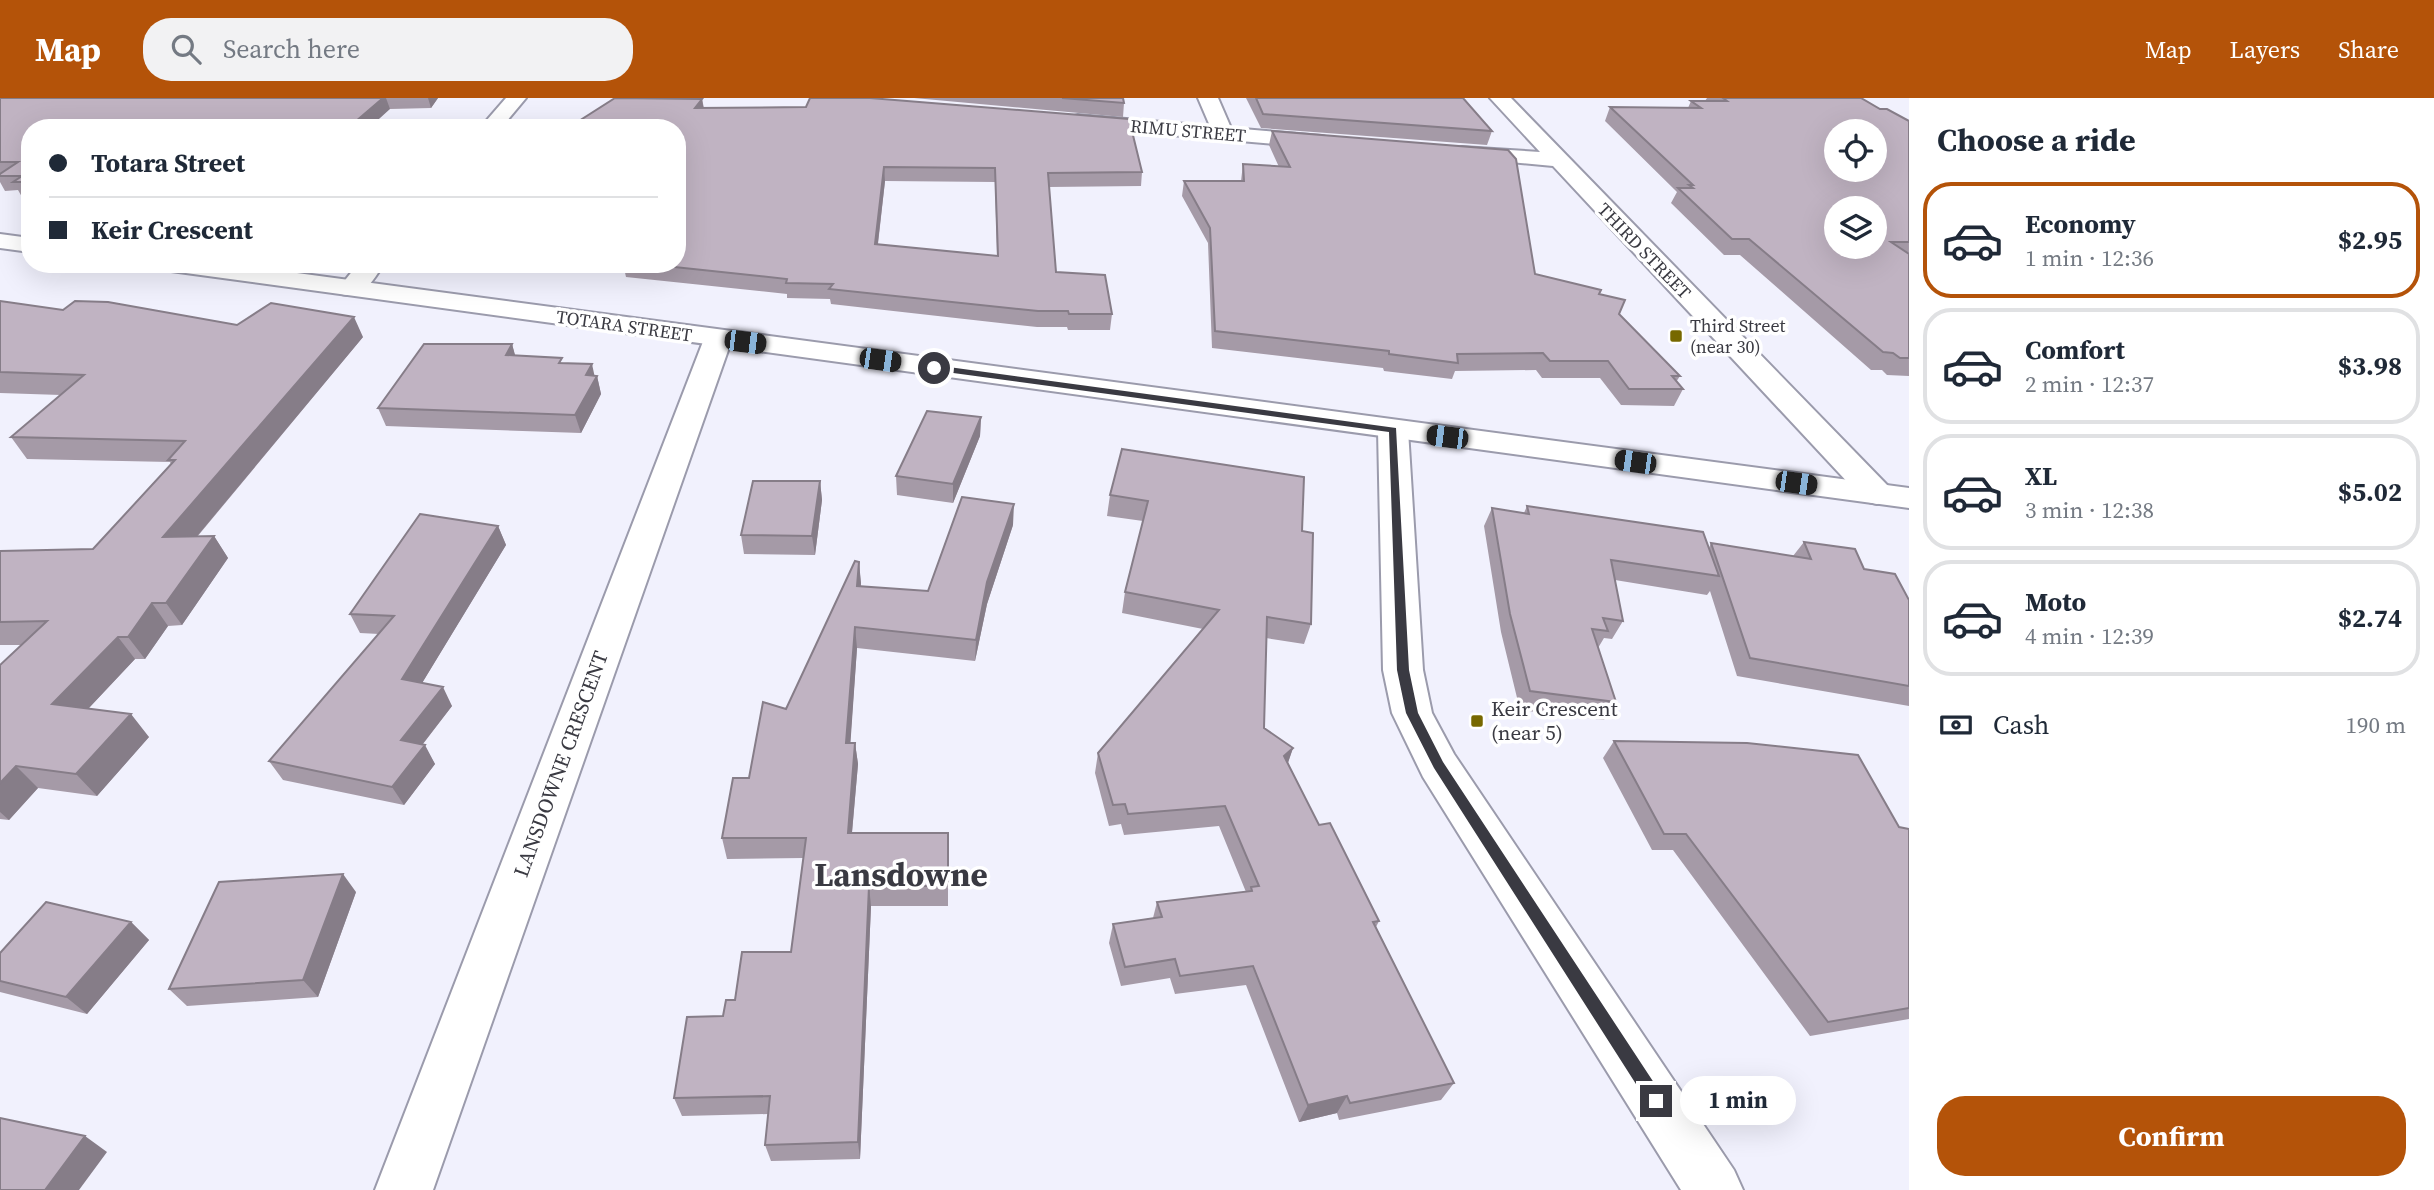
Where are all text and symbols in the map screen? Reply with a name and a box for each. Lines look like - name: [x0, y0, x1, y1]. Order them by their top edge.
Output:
- search box: [143, 18, 633, 81]
- text: Map: [35, 27, 101, 72]
- icon: search: [167, 30, 205, 68]
- text: Search here: [223, 31, 360, 67]
- text: Map: [2145, 33, 2192, 66]
- text: Layers: [2230, 33, 2300, 66]
- text: Share: [2338, 33, 2399, 66]
- street label: RIMU STREET: [1129, 113, 1247, 148]
- text: Choose a ride: [1937, 118, 2136, 162]
- map controls: [1824, 119, 1887, 259]
- button: locate: [1824, 119, 1887, 182]
- text: Totara Street: [91, 145, 245, 181]
- button: layers: [1824, 196, 1887, 259]
- street label: THIRD STREET: [1592, 197, 1697, 304]
- text: Economy: [2025, 206, 2136, 242]
- icon: car: [1941, 209, 2004, 272]
- text: Keir Crescent: [91, 212, 253, 248]
- text: $2.95: [2338, 222, 2402, 258]
- text: 1 min · 12:36: [2025, 242, 2154, 274]
- street label: TOTARA STREET: [555, 304, 694, 347]
- place label: Third Street (near 30): [1690, 313, 1786, 359]
- marker: Third Street (near 30): [1668, 328, 1684, 344]
- car: [723, 329, 768, 355]
- text: Comfort: [2025, 332, 2125, 368]
- icon: car: [1941, 335, 2004, 398]
- car: [858, 347, 903, 373]
- text: $3.98: [2338, 348, 2402, 384]
- route start: [918, 352, 950, 384]
- text: 2 min · 12:37: [2025, 368, 2154, 400]
- car: [1425, 424, 1470, 450]
- car: [1613, 449, 1658, 475]
- text: XL: [2025, 458, 2057, 494]
- icon: car: [1941, 461, 2004, 524]
- car: [1774, 470, 1819, 496]
- text: $5.02: [2338, 474, 2402, 510]
- text: 3 min · 12:38: [2025, 494, 2154, 526]
- text: Moto: [2025, 584, 2086, 620]
- icon: car: [1941, 587, 2004, 650]
- text: $2.74: [2338, 600, 2402, 636]
- text: 4 min · 12:39: [2025, 620, 2154, 652]
- street label: LANSDOWNE CRESCENT: [506, 647, 615, 881]
- place label: Keir Crescent (near 5): [1491, 694, 1618, 747]
- icon: cash: [1937, 706, 1975, 744]
- text: Cash: [1993, 707, 2049, 743]
- text: 190 m: [2345, 709, 2406, 741]
- marker: Keir Crescent (near 5): [1469, 713, 1485, 729]
- district label: Lansdowne: [814, 852, 988, 897]
- callout: 1 min: [1680, 1076, 1796, 1126]
- text: 1 min: [1708, 1084, 1768, 1116]
- route end: [1640, 1085, 1672, 1117]
- button: Confirm: [1937, 1096, 2406, 1176]

